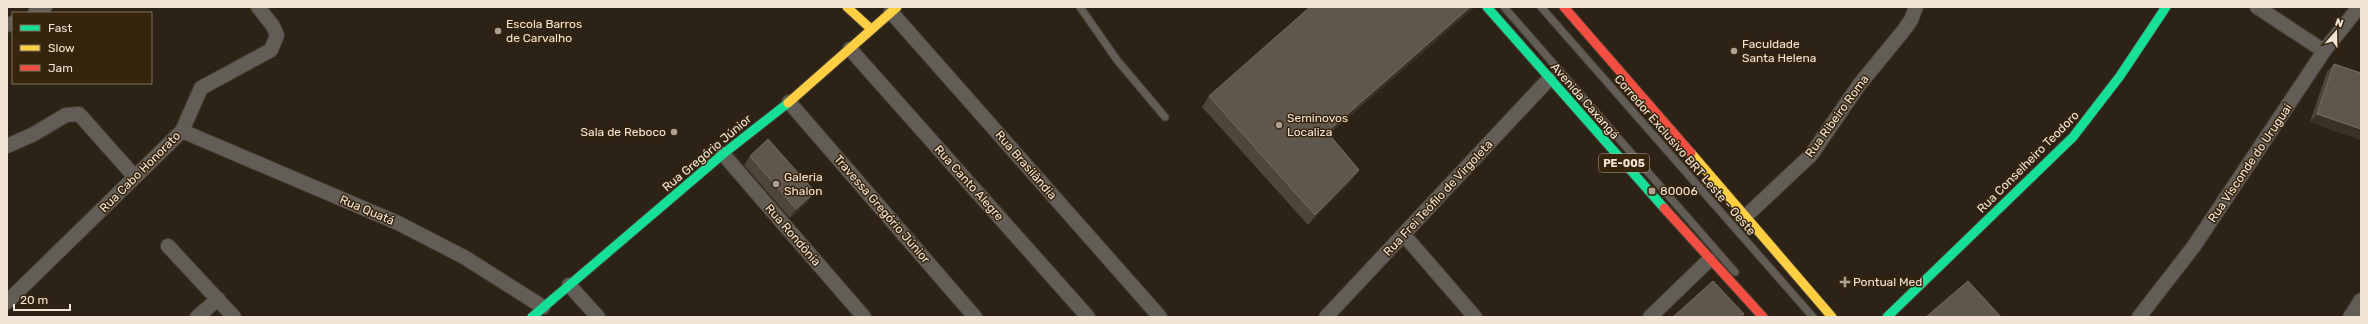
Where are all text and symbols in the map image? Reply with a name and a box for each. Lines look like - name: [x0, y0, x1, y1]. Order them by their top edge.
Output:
- legend: [12, 12, 152, 84]
- north arrow: [2316, 12, 2356, 52]
- text: N: [2333, 16, 2345, 31]
- place label: Escola Barros de Carvalho: [506, 17, 582, 45]
- text: Fast: [48, 21, 72, 35]
- marker: Escola Barros de Carvalho: [493, 26, 503, 36]
- place label: Faculdade Santa Helena: [1742, 37, 1816, 65]
- text: Slow: [48, 41, 75, 55]
- marker: Faculdade Santa Helena: [1729, 46, 1739, 56]
- street label: Avenida Caxangá: [1548, 60, 1622, 142]
- text: Jam: [48, 61, 73, 75]
- street label: Corredor Exclusivo BRT Leste - Oeste: [1612, 72, 1759, 238]
- street label: Rua Ribeiro Roma: [1802, 72, 1872, 160]
- street label: Rua Visconde do Uruguai: [2205, 101, 2295, 225]
- street label: Rua Conselheiro Teodoro: [1974, 108, 2082, 216]
- street label: Rua Gregório Júnior: [660, 111, 755, 194]
- place label: Seminovos Localiza: [1287, 111, 1348, 139]
- marker: Seminovos Localiza: [1274, 120, 1284, 130]
- place label: Sala de Reboco: [581, 125, 666, 139]
- marker: Sala de Reboco: [669, 127, 679, 137]
- street label: Rua Brasilândia: [992, 128, 1060, 202]
- street label: Rua Cabo Honorato: [97, 129, 183, 215]
- street label: Rua Frei Teófilo de Virgoleta: [1381, 137, 1495, 259]
- street label: Rua Canto Alegre: [931, 142, 1007, 224]
- street label: Travessa Gregório Júnior: [831, 152, 933, 266]
- road number: PE-005: [1599, 154, 1649, 172]
- place label: Galeria Shalon: [784, 170, 823, 198]
- marker: Galeria Shalon: [771, 179, 781, 189]
- place label: 80006: [1660, 184, 1698, 198]
- marker: 80006: [1647, 186, 1657, 196]
- street label: Rua Quatá: [338, 192, 396, 228]
- street label: Rua Rondônia: [762, 201, 824, 269]
- place label: Pontual Med: [1853, 275, 1922, 289]
- marker: Pontual Med: [1840, 277, 1850, 287]
- scale bar: [14, 286, 70, 312]
- text: 20 m: [20, 293, 48, 307]

